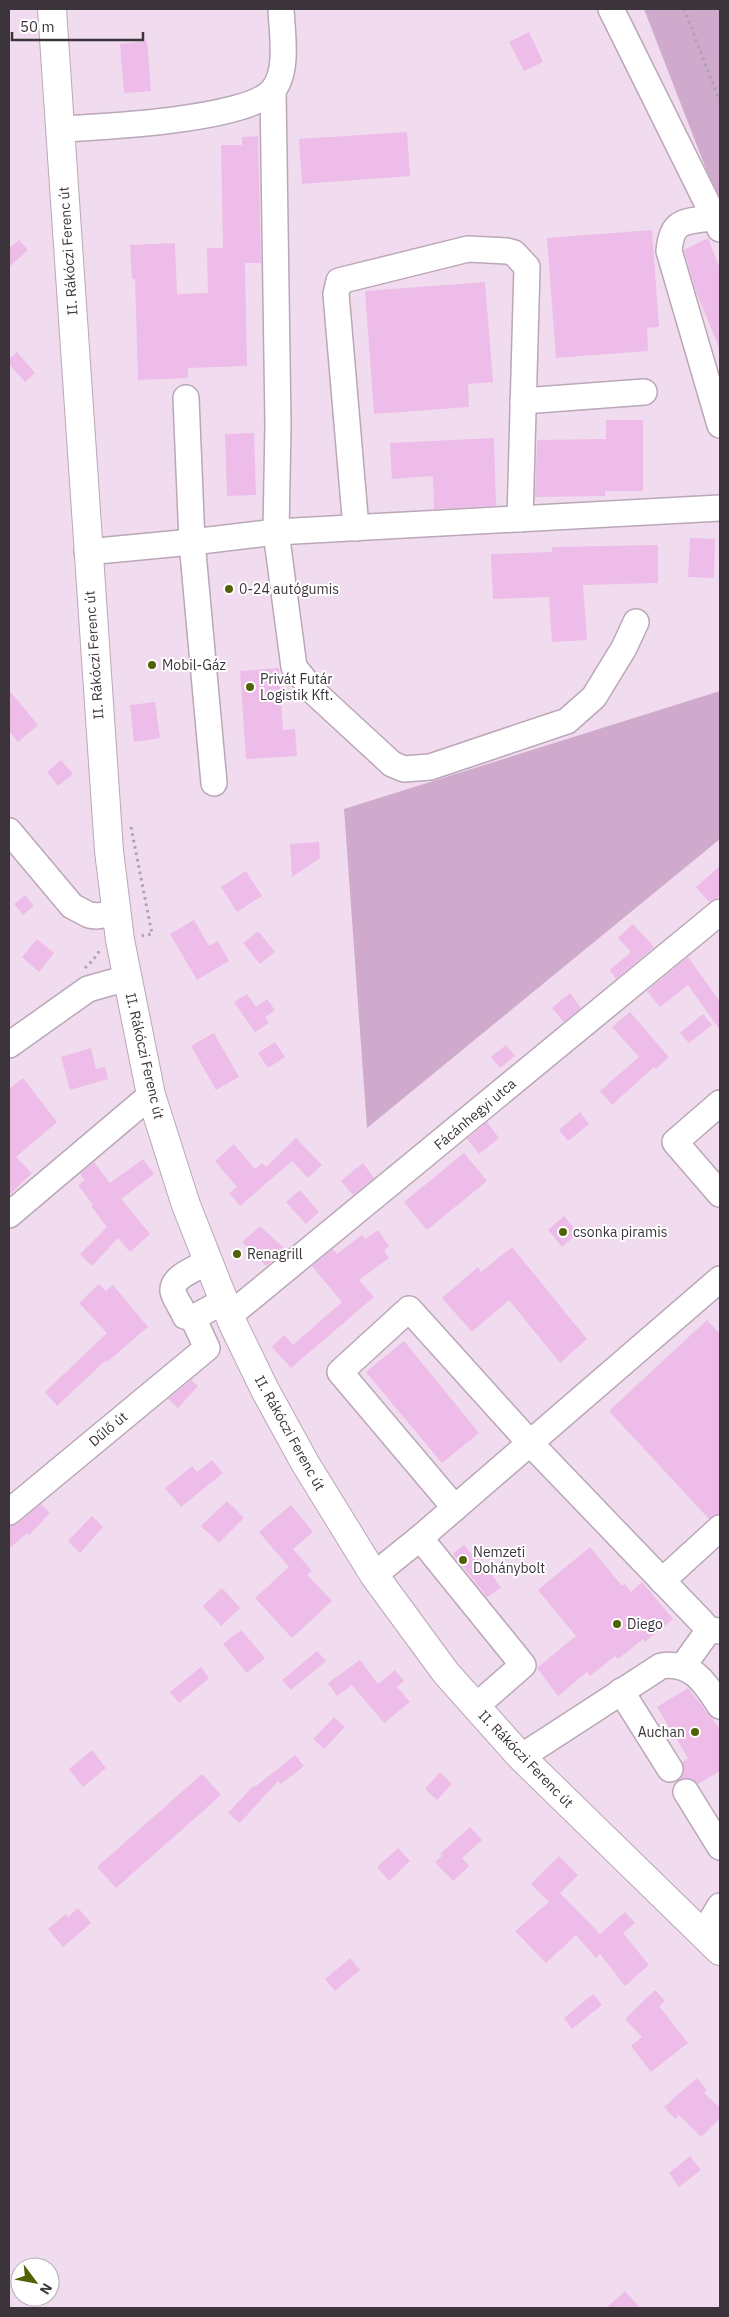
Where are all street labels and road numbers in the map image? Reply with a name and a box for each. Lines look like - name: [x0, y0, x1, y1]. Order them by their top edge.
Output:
- street label: II. Rákóczi Ferenc út: [55, 186, 81, 316]
- street label: II. Rákóczi Ferenc út: [81, 590, 107, 720]
- street label: II. Rákóczi Ferenc út: [122, 991, 168, 1121]
- street label: Fácánhegyi utca: [430, 1074, 520, 1153]
- street label: II. Rákóczi Ferenc út: [251, 1372, 329, 1494]
- street label: Dűlő út: [85, 1408, 131, 1450]
- street label: II. Rákóczi Ferenc út: [475, 1706, 577, 1812]

